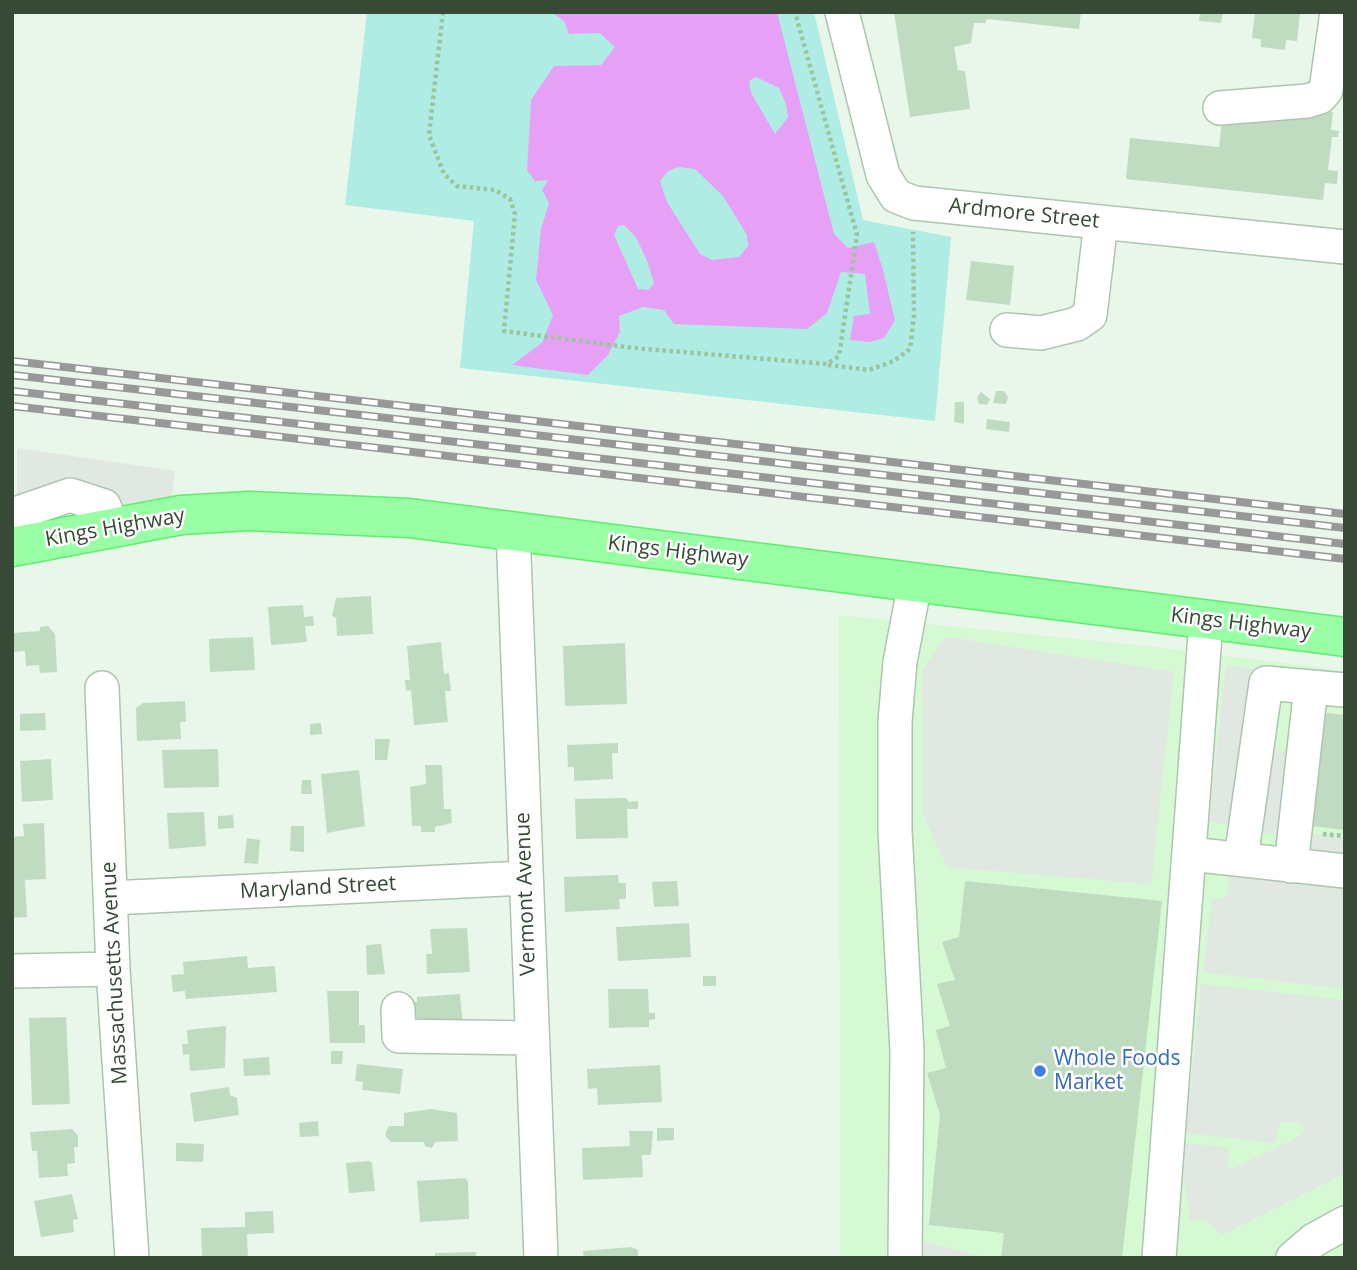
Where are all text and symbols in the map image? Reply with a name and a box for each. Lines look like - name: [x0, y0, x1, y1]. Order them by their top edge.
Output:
- street label: Ardmore Street: [947, 194, 1101, 234]
- street label: Kings Highway: [43, 503, 187, 553]
- street label: Kings Highway: [606, 531, 750, 573]
- street label: Kings Highway: [1169, 603, 1313, 645]
- street label: Vermont Avenue: [511, 812, 541, 976]
- street label: Massachusetts Avenue: [97, 861, 133, 1085]
- street label: Maryland Street: [239, 871, 397, 905]
- place label: Whole Foods Market: [1054, 1046, 1180, 1096]
- marker: Whole Foods Market: [1032, 1063, 1048, 1079]

